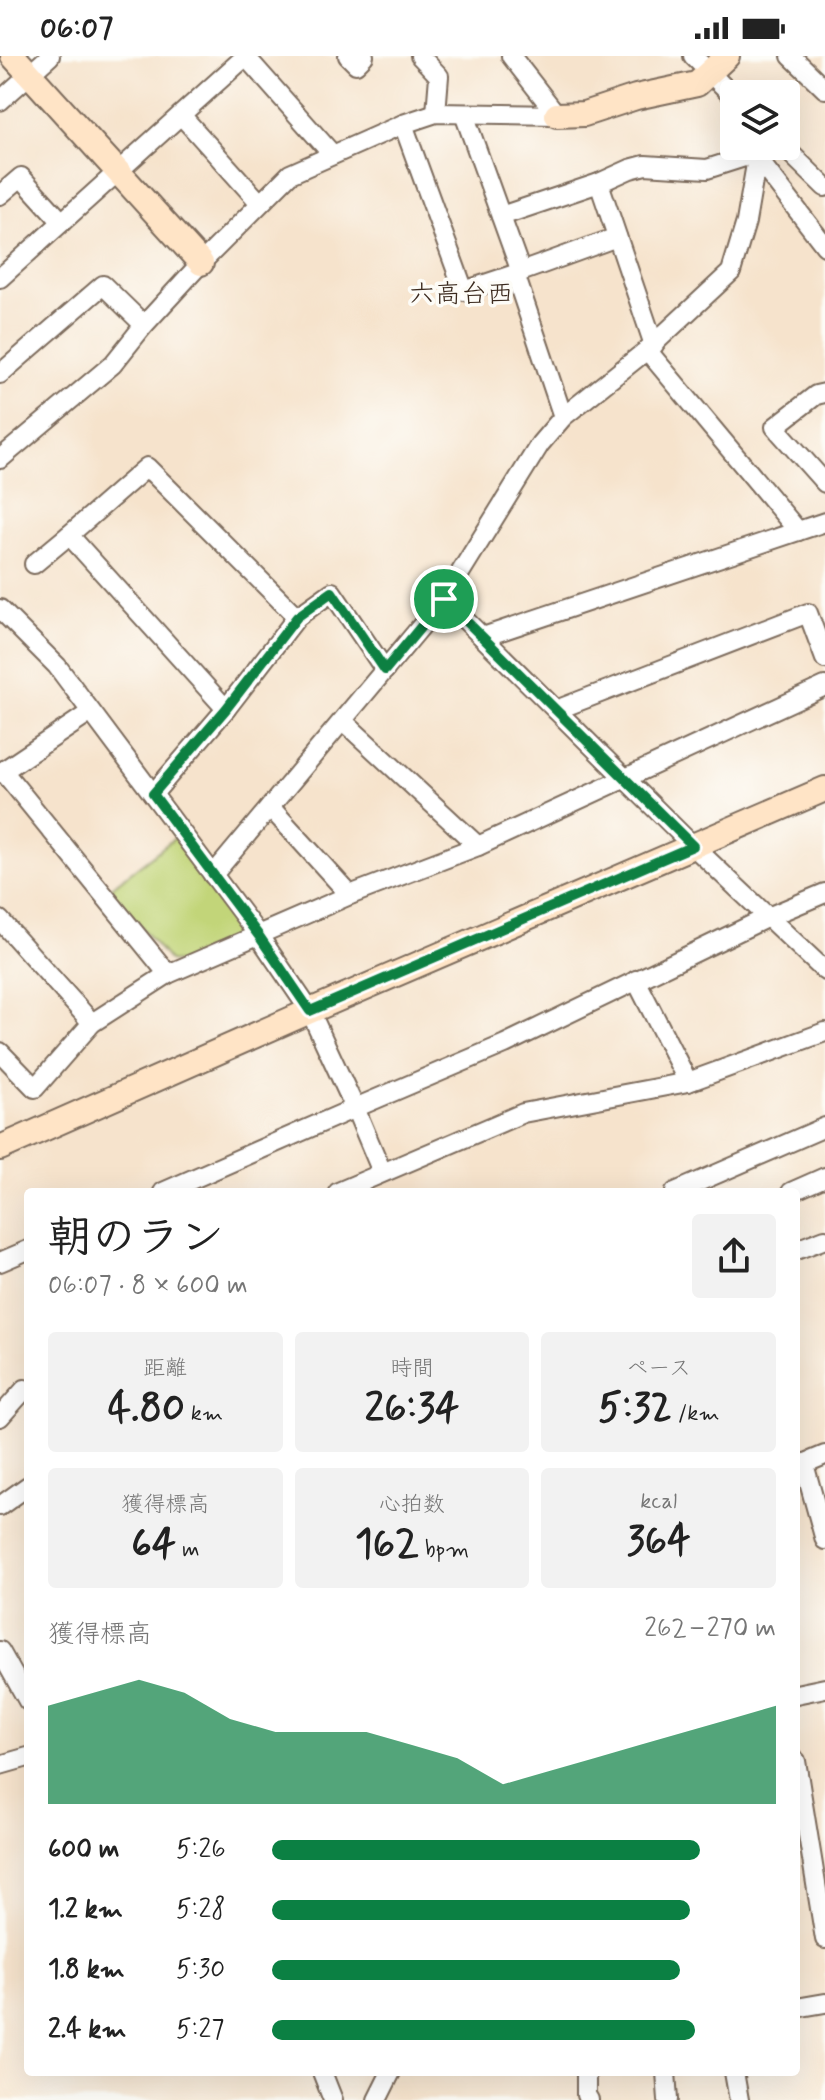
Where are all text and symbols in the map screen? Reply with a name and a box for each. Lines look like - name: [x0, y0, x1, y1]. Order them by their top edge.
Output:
- text: 06:07: [40, 9, 113, 48]
- map controls: [720, 80, 800, 160]
- button: layers: [720, 80, 800, 160]
- district label: 六高台西: [409, 278, 513, 312]
- pin: [410, 565, 478, 633]
- icon: arrive: [422, 577, 466, 621]
- text: 朝のラン: [48, 1210, 224, 1268]
- button: share: [692, 1214, 776, 1298]
- text: 06:07 · 8 × 600 m: [48, 1269, 248, 1303]
- text: 距離: [143, 1355, 187, 1383]
- text: 時間: [390, 1355, 434, 1383]
- text: ペース: [626, 1355, 691, 1383]
- text: 4.80: [108, 1383, 185, 1435]
- text: 26:34: [365, 1383, 459, 1435]
- text: 5:32: [598, 1383, 672, 1435]
- text: km: [185, 1400, 223, 1428]
- text: /km: [672, 1400, 719, 1428]
- text: kcal: [640, 1488, 677, 1516]
- text: 獲得標高: [121, 1491, 209, 1519]
- text: 心拍数: [379, 1491, 445, 1519]
- text: 364: [627, 1516, 691, 1568]
- text: 64: [131, 1519, 176, 1571]
- text: 162: [355, 1519, 419, 1571]
- text: m: [176, 1536, 199, 1564]
- text: bpm: [419, 1536, 469, 1564]
- text: 262–270 m: [644, 1612, 776, 1646]
- text: 獲得標高: [48, 1618, 152, 1652]
- text: 600 m: [48, 1833, 120, 1867]
- text: 5:26: [176, 1833, 226, 1867]
- text: 1.2 km: [48, 1893, 123, 1927]
- text: 5:28: [176, 1893, 226, 1927]
- text: 1.8 km: [48, 1953, 125, 1987]
- text: 5:30: [176, 1953, 225, 1987]
- text: 2.4 km: [48, 2013, 126, 2047]
- text: 5:27: [176, 2013, 224, 2047]

